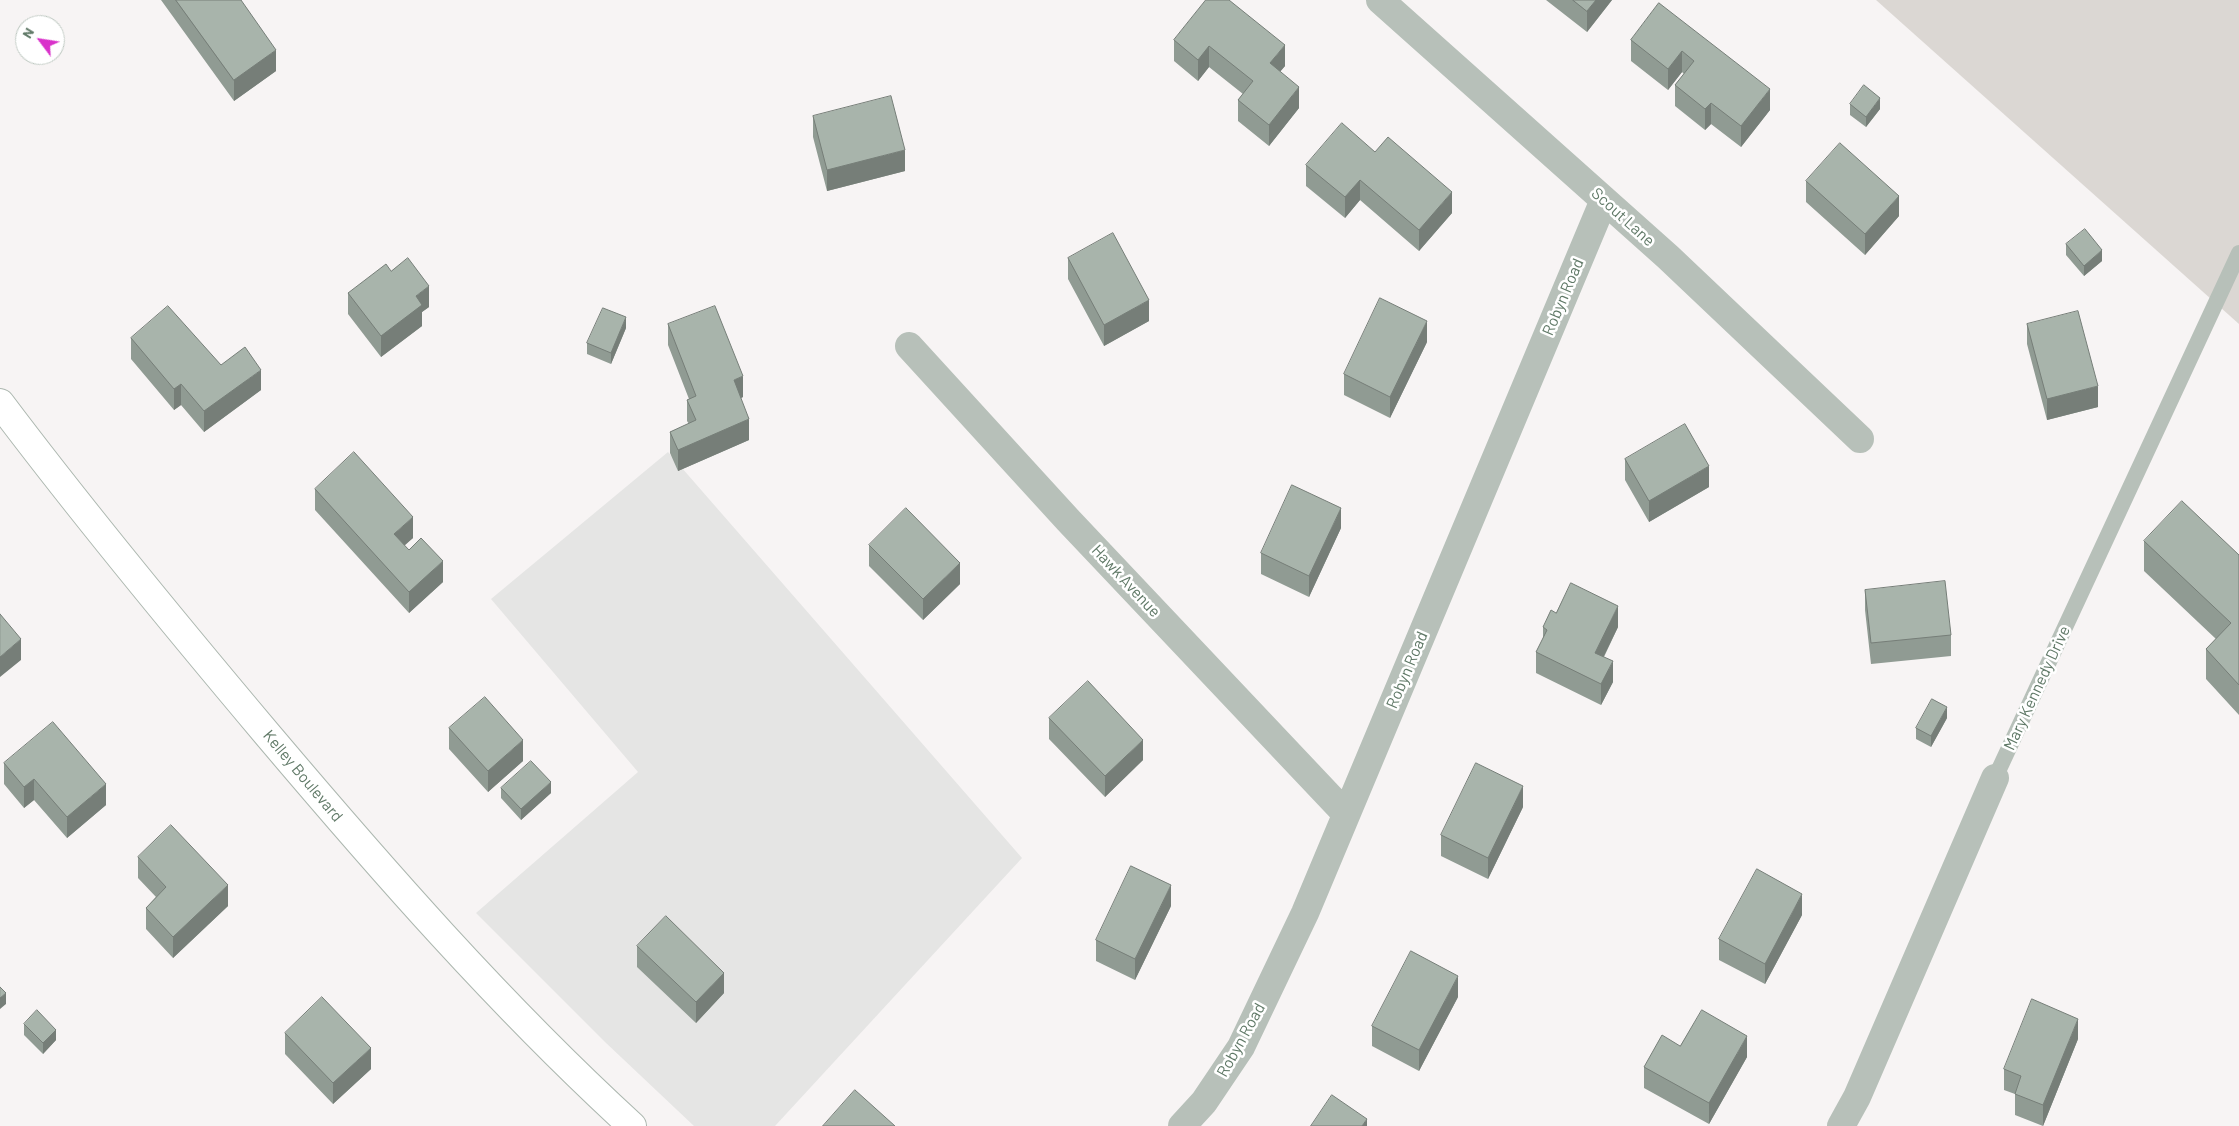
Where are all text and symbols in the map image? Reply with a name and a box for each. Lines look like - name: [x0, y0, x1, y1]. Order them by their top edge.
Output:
- north arrow: [15, 15, 65, 65]
- text: N: [18, 24, 37, 41]
- street label: Scout Lane: [1588, 184, 1658, 250]
- street label: Robyn Road: [1538, 256, 1588, 338]
- street label: Hawk Avenue: [1088, 541, 1164, 621]
- street label: Mary Kennedy Drive: [2000, 623, 2074, 753]
- street label: Robyn Road: [1382, 629, 1432, 711]
- street label: Kelley Boulevard: [259, 726, 347, 826]
- street label: Robyn Road: [1213, 1000, 1269, 1080]

